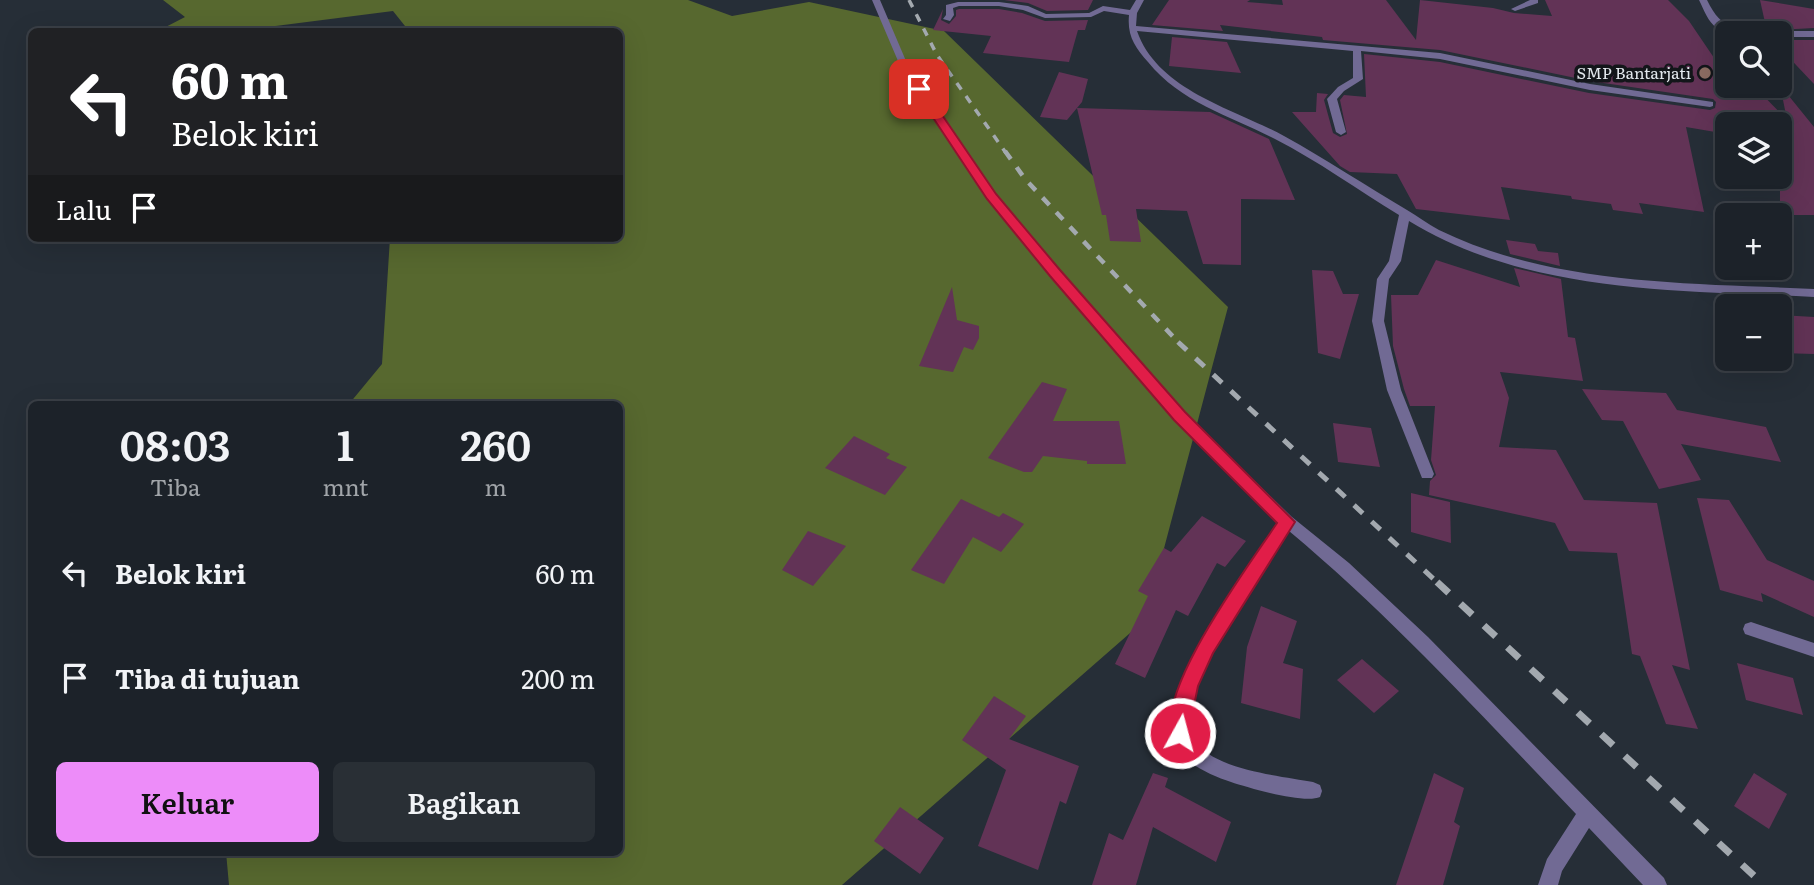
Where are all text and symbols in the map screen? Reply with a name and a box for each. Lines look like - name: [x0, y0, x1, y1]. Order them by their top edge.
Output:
- map controls: [1715, 21, 1792, 371]
- button: search: [1715, 21, 1792, 98]
- text: 60 m: [171, 41, 288, 114]
- icon: left: [56, 56, 147, 147]
- pin: [889, 59, 949, 119]
- place label: SMP Bantarjati: [1577, 60, 1691, 84]
- marker: SMP Bantarjati: [1697, 65, 1713, 81]
- icon: arrive: [900, 70, 938, 108]
- text: Belok kiri: [171, 108, 319, 156]
- button: layers: [1715, 112, 1792, 189]
- text: Lalu: [56, 189, 111, 228]
- icon: arrive: [125, 189, 163, 227]
- button: +: [1715, 203, 1792, 280]
- button: −: [1715, 294, 1792, 371]
- text: 08:03: [120, 412, 231, 474]
- text: 1: [337, 412, 354, 474]
- text: 260: [460, 412, 531, 474]
- text: Tiba: [150, 469, 200, 503]
- text: mnt: [322, 469, 368, 503]
- text: m: [485, 469, 507, 503]
- text: Belok kiri: [115, 553, 246, 592]
- text: 60 m: [536, 553, 595, 592]
- icon: left: [56, 554, 94, 592]
- text: Tiba di tujuan: [115, 658, 300, 697]
- text: 200 m: [521, 658, 595, 697]
- icon: arrive: [56, 659, 94, 697]
- position arrow: [1143, 696, 1217, 770]
- button: Keluar: [56, 762, 319, 842]
- button: Bagikan: [333, 762, 595, 842]

